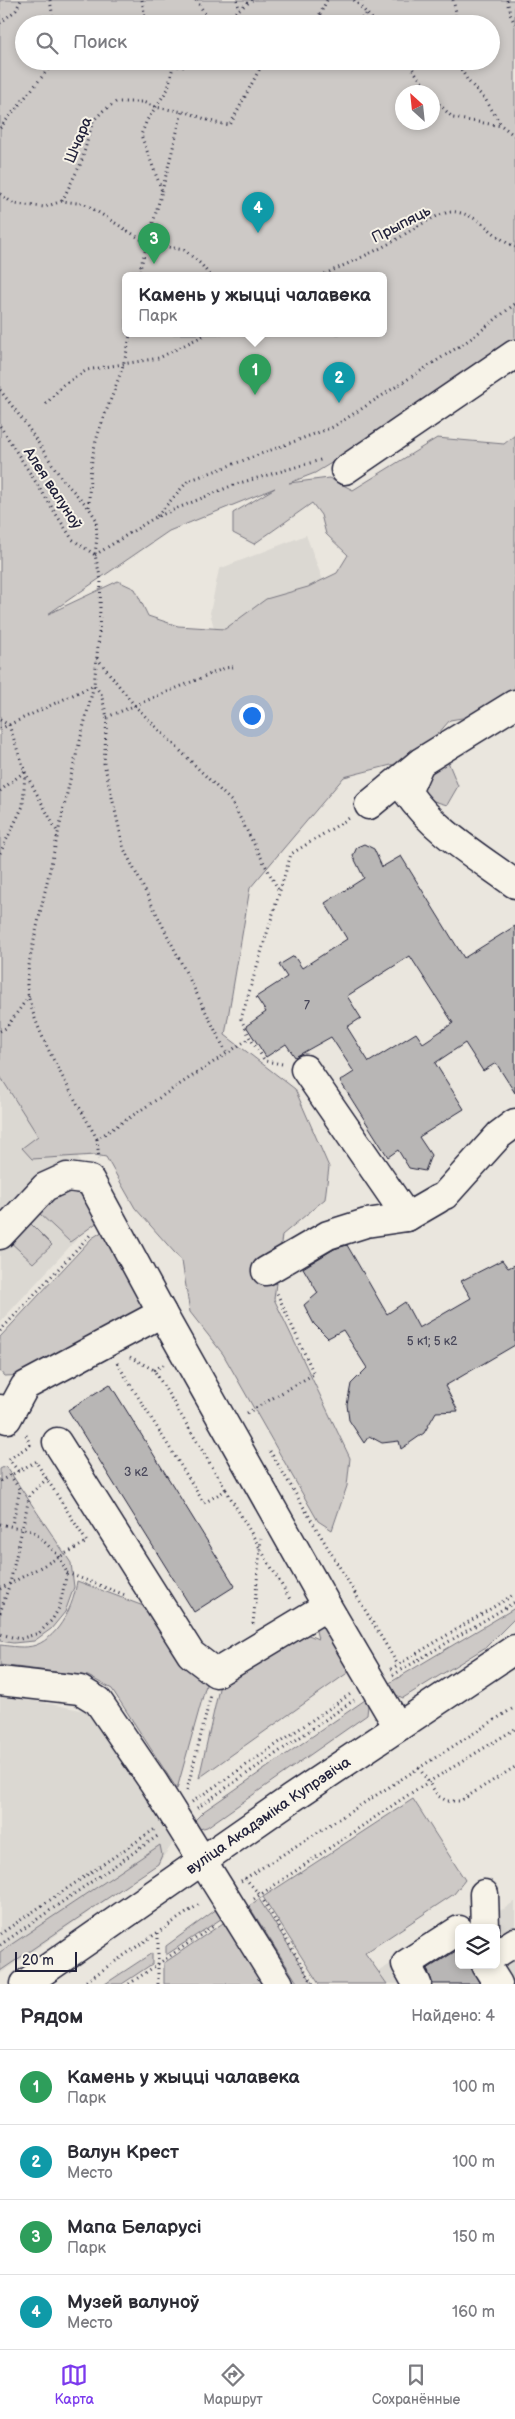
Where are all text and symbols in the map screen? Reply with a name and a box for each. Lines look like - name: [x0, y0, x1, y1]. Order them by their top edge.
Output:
- search box: [15, 15, 500, 70]
- icon: search: [33, 29, 61, 57]
- text: Поиск: [73, 31, 127, 54]
- north arrow: [395, 85, 440, 130]
- street label: Шчара: [61, 114, 96, 166]
- pin: 4: [242, 192, 274, 233]
- street label: Прыпяць: [369, 201, 434, 247]
- pin: 3: [138, 223, 170, 264]
- popup: [122, 272, 387, 337]
- text: Камень у жыцці чалавека: [138, 284, 371, 307]
- text: Парк: [138, 307, 177, 326]
- pin: 1: [239, 354, 271, 395]
- pin: 2: [323, 362, 355, 403]
- street label: Алея валуноў: [19, 443, 86, 533]
- your location: [239, 703, 265, 729]
- house number: 7: [304, 998, 310, 1013]
- house number: 5 к1; 5 к2: [407, 1334, 457, 1349]
- house number: 3 к2: [124, 1465, 148, 1480]
- street label: вуліца Акадэміка Купрэвіча: [183, 1753, 354, 1879]
- map controls: [455, 1924, 500, 1969]
- button: layers: [455, 1924, 500, 1969]
- scale bar: [15, 1949, 78, 1972]
- text: 20 m: [22, 1952, 54, 1969]
- text: Рядом: [20, 2004, 83, 2029]
- text: Найдено: 4: [411, 2007, 495, 2026]
- text: Камень у жыцці чалавека: [67, 2066, 300, 2089]
- text: 1: [33, 2078, 39, 2097]
- text: 100 m: [452, 2078, 495, 2097]
- text: Парк: [67, 2089, 106, 2108]
- text: Валун Крест: [67, 2141, 179, 2164]
- text: 2: [31, 2153, 41, 2172]
- text: 100 m: [452, 2153, 495, 2172]
- text: Место: [67, 2164, 113, 2183]
- text: Мапа Беларусі: [67, 2216, 202, 2239]
- text: 3: [31, 2228, 41, 2247]
- text: 150 m: [453, 2228, 495, 2247]
- text: Парк: [67, 2239, 106, 2258]
- text: Музей валуноў: [67, 2291, 199, 2314]
- text: 4: [31, 2303, 41, 2322]
- text: 160 m: [452, 2303, 495, 2322]
- text: Место: [67, 2314, 113, 2333]
- tab: Карта: [55, 2361, 94, 2408]
- tab: Маршрут: [203, 2361, 263, 2408]
- tab: Сохранённые: [372, 2361, 460, 2408]

